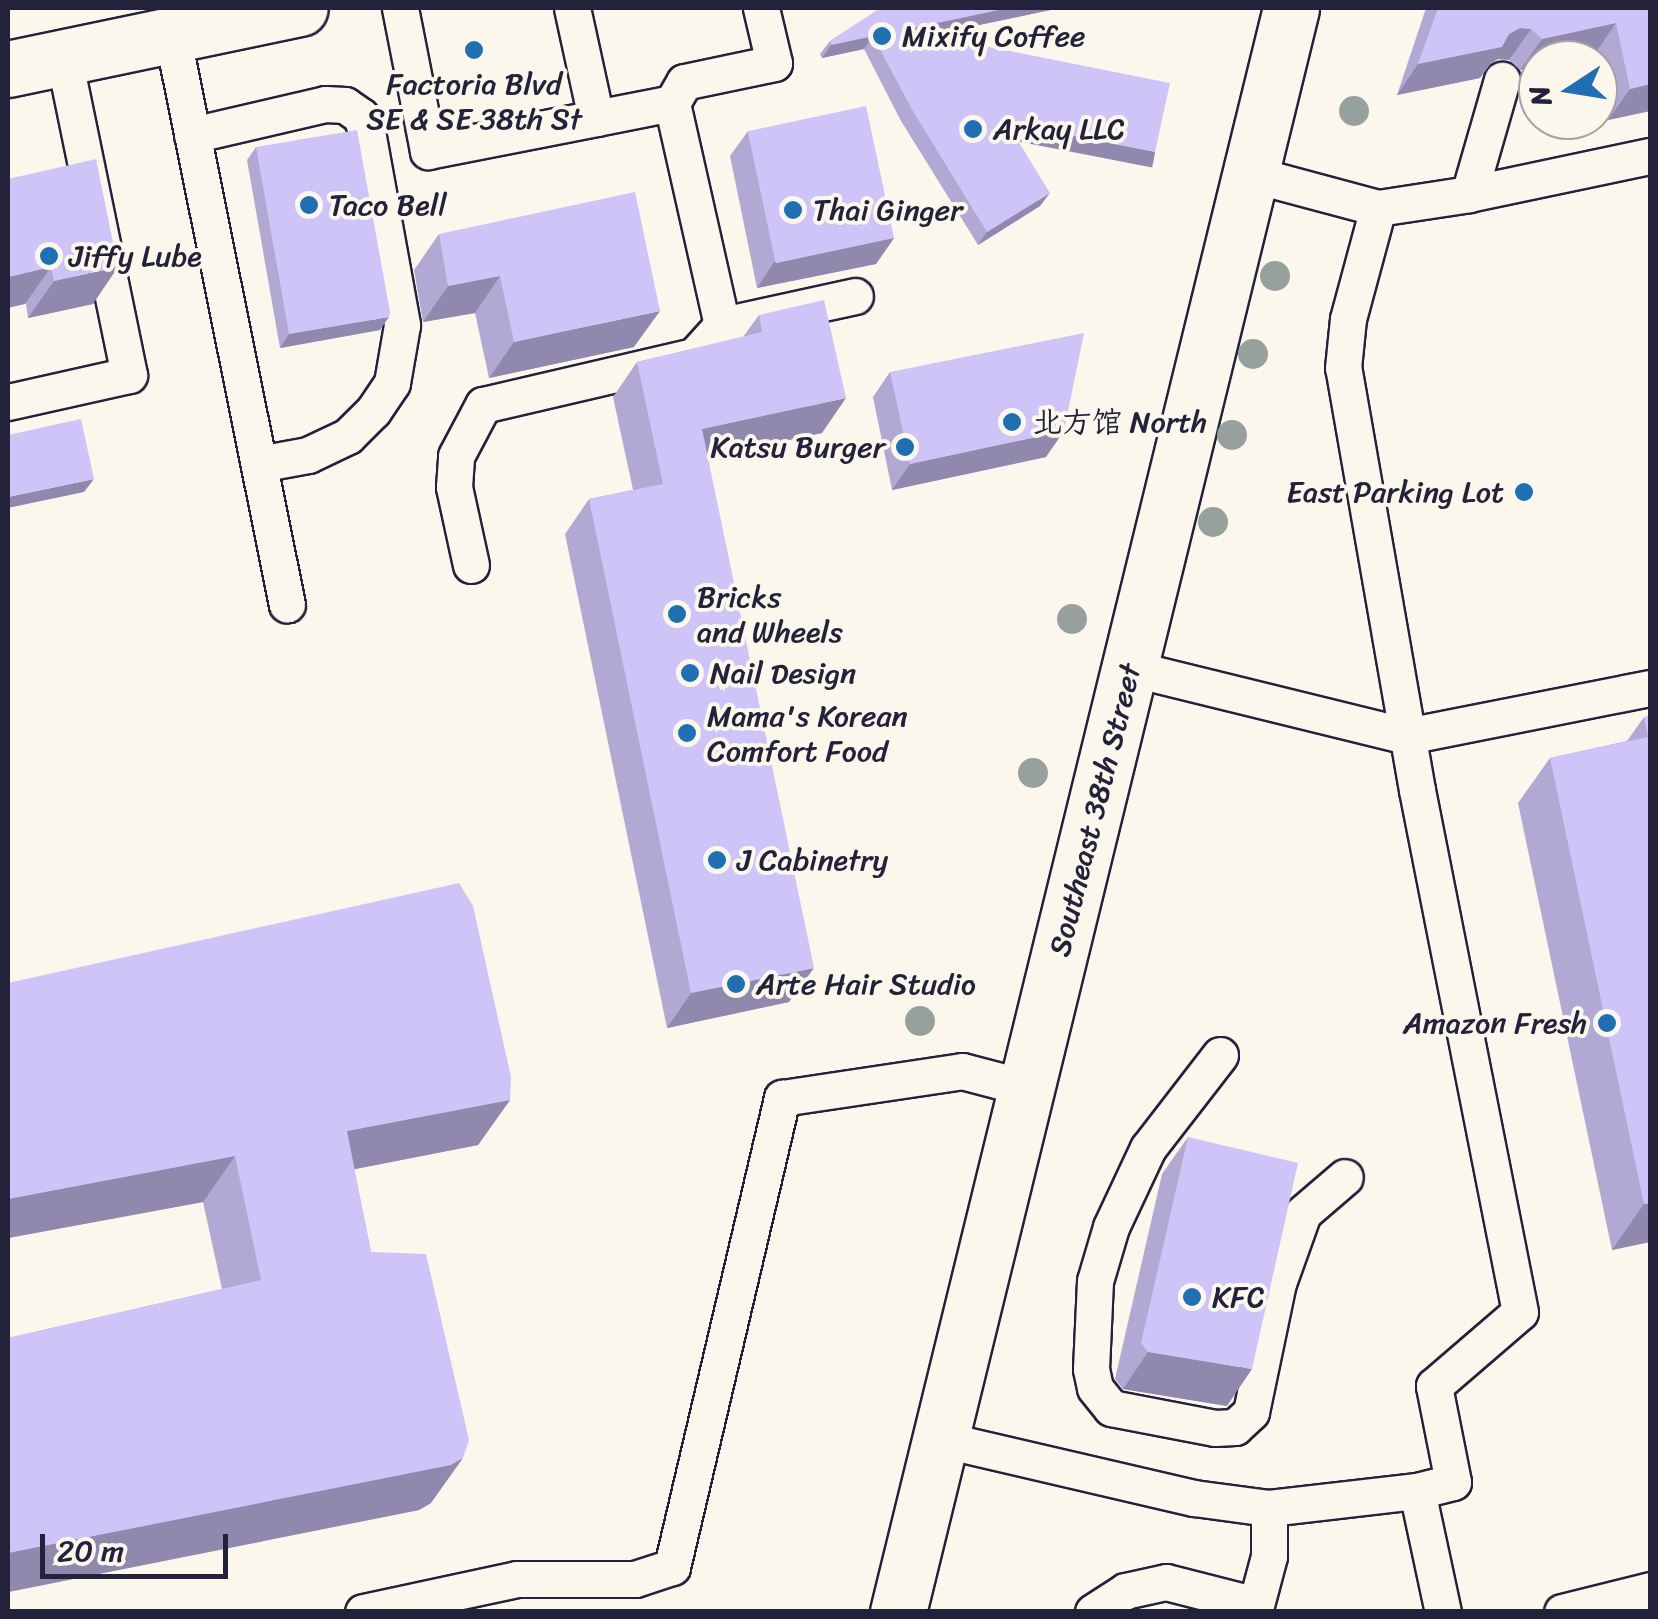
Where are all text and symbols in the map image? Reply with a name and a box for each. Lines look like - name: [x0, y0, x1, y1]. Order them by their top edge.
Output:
- place label: Mixify Coffee: [902, 18, 1085, 54]
- marker: Mixify Coffee: [871, 25, 893, 47]
- marker: Factoria Blvd SE & SE 38th St: [463, 39, 485, 61]
- north arrow: [1518, 40, 1618, 140]
- place label: Factoria Blvd SE & SE 38th St: [366, 66, 582, 136]
- text: N: [1514, 81, 1566, 111]
- place label: Arkay LLC: [993, 111, 1125, 147]
- marker: Arkay LLC: [962, 118, 984, 140]
- place label: Taco Bell: [329, 187, 447, 223]
- place label: Thai Ginger: [813, 192, 963, 228]
- marker: Taco Bell: [298, 194, 320, 216]
- marker: Thai Ginger: [782, 199, 804, 221]
- place label: Jiffy Lube: [69, 238, 203, 274]
- marker: Jiffy Lube: [38, 245, 60, 267]
- place label: 北方馆 North: [1032, 404, 1207, 440]
- marker: 北方馆 North: [1001, 411, 1023, 433]
- place label: Katsu Burger: [711, 429, 885, 465]
- marker: Katsu Burger: [894, 436, 916, 458]
- place label: East Parking Lot: [1286, 474, 1504, 510]
- marker: East Parking Lot: [1513, 481, 1535, 503]
- place label: Bricks and Wheels: [697, 579, 842, 650]
- marker: Bricks and Wheels: [666, 603, 688, 625]
- place label: Nail Design: [710, 655, 857, 691]
- street label: Southeast 38th Street: [1041, 660, 1149, 960]
- marker: Nail Design: [679, 662, 701, 684]
- place label: Mama's Korean Comfort Food: [707, 698, 910, 768]
- marker: Mama's Korean Comfort Food: [676, 722, 698, 744]
- place label: J Cabinetry: [737, 842, 888, 878]
- marker: J Cabinetry: [706, 849, 728, 871]
- place label: Arte Hair Studio: [756, 966, 976, 1002]
- marker: Arte Hair Studio: [725, 973, 747, 995]
- place label: Amazon Fresh: [1402, 1005, 1587, 1041]
- marker: Amazon Fresh: [1596, 1012, 1618, 1034]
- place label: KFC: [1212, 1279, 1265, 1315]
- marker: KFC: [1181, 1286, 1203, 1308]
- scale bar: [45, 1514, 232, 1576]
- text: 20 m: [57, 1524, 124, 1578]

